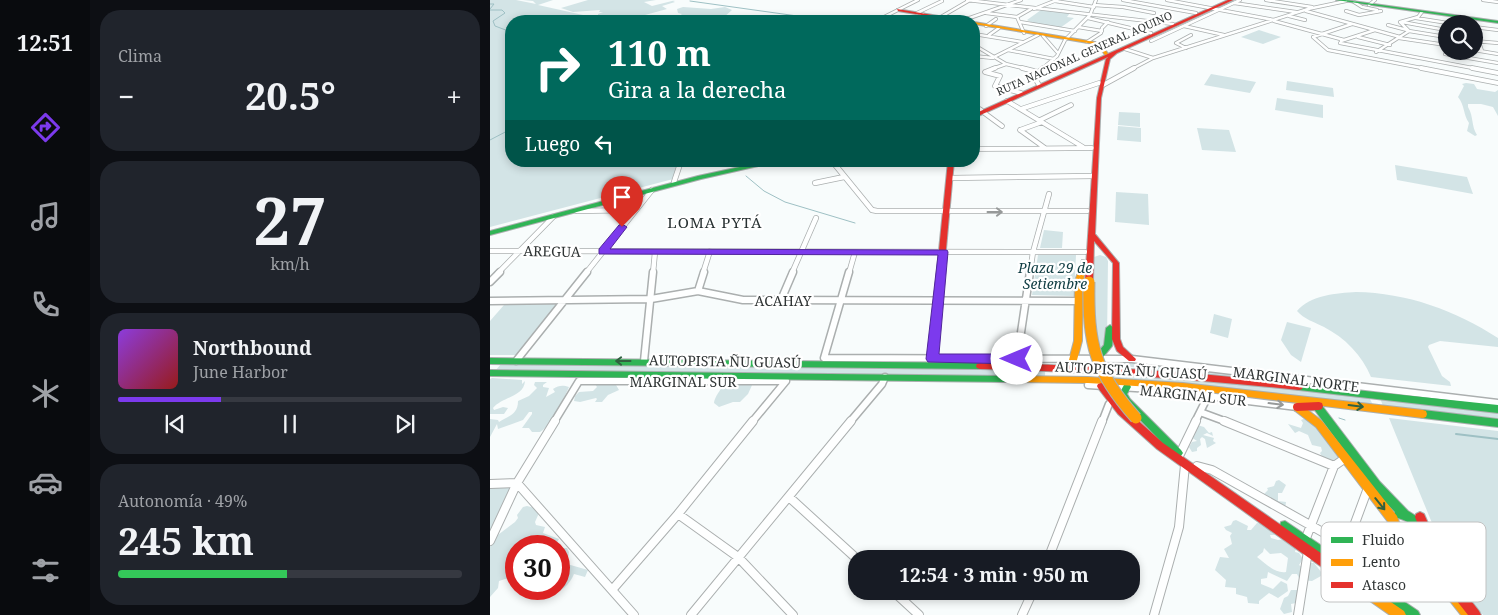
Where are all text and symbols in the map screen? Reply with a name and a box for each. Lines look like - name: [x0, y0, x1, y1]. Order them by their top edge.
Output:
- street label: RUTA NACIONAL GENERAL AQUINO: [994, 7, 1174, 99]
- map controls: [1438, 15, 1483, 60]
- button: search: [1438, 15, 1483, 60]
- text: 12:51: [17, 27, 73, 57]
- text: 110 m: [608, 29, 711, 76]
- icon: right: [525, 35, 590, 100]
- text: Clima: [118, 45, 162, 67]
- text: 20.5°: [245, 69, 336, 121]
- text: Gira a la derecha: [608, 74, 786, 104]
- text: −: [118, 77, 134, 115]
- text: +: [446, 77, 462, 115]
- icon: directions: [28, 110, 63, 145]
- icon: left: [590, 130, 618, 158]
- text: Luego: [525, 131, 580, 157]
- text: 27: [253, 176, 327, 264]
- pin: [601, 176, 643, 227]
- icon: arrive: [608, 183, 636, 211]
- icon: music: [28, 199, 63, 234]
- one-way arrow: [987, 207, 1003, 217]
- district label: LOMA PYTÁ: [667, 212, 763, 232]
- street label: AREGUA: [523, 241, 581, 261]
- text: km/h: [270, 253, 310, 275]
- park label: Plaza 29 de Setiembre: [1017, 258, 1092, 293]
- icon: phone: [28, 287, 63, 322]
- street label: ACAHAY: [755, 291, 812, 310]
- position arrow: [990, 332, 1042, 384]
- text: Northbound: [193, 335, 312, 361]
- street label: AUTOPISTA ÑU GUASÚ: [649, 350, 801, 372]
- one-way arrow: [616, 356, 632, 366]
- street label: AUTOPISTA ÑU GUASÚ: [1055, 357, 1207, 383]
- text: June Harbor: [193, 361, 288, 383]
- street label: MARGINAL NORTE: [1232, 362, 1361, 396]
- street label: MARGINAL SUR: [630, 372, 737, 391]
- icon: climate: [28, 376, 63, 411]
- street label: MARGINAL SUR: [1139, 380, 1248, 410]
- one-way arrow: [1268, 399, 1284, 409]
- one-way arrow: [1348, 401, 1364, 411]
- icon: previous: [161, 410, 189, 438]
- icon: pause: [276, 410, 304, 438]
- icon: next: [391, 410, 419, 438]
- icon: car: [28, 465, 63, 500]
- text: Autonomía · 49%: [118, 490, 247, 512]
- one-way arrow: [1375, 497, 1386, 510]
- text: 245 km: [118, 514, 254, 566]
- legend: [1321, 522, 1486, 602]
- text: Fluido: [1362, 530, 1405, 549]
- speed limit sign: 30: [505, 535, 570, 600]
- text: Lento: [1362, 552, 1400, 571]
- icon: filters: [28, 553, 63, 588]
- text: 12:54 · 3 min · 950 m: [899, 562, 1089, 588]
- text: Atasco: [1362, 575, 1406, 594]

